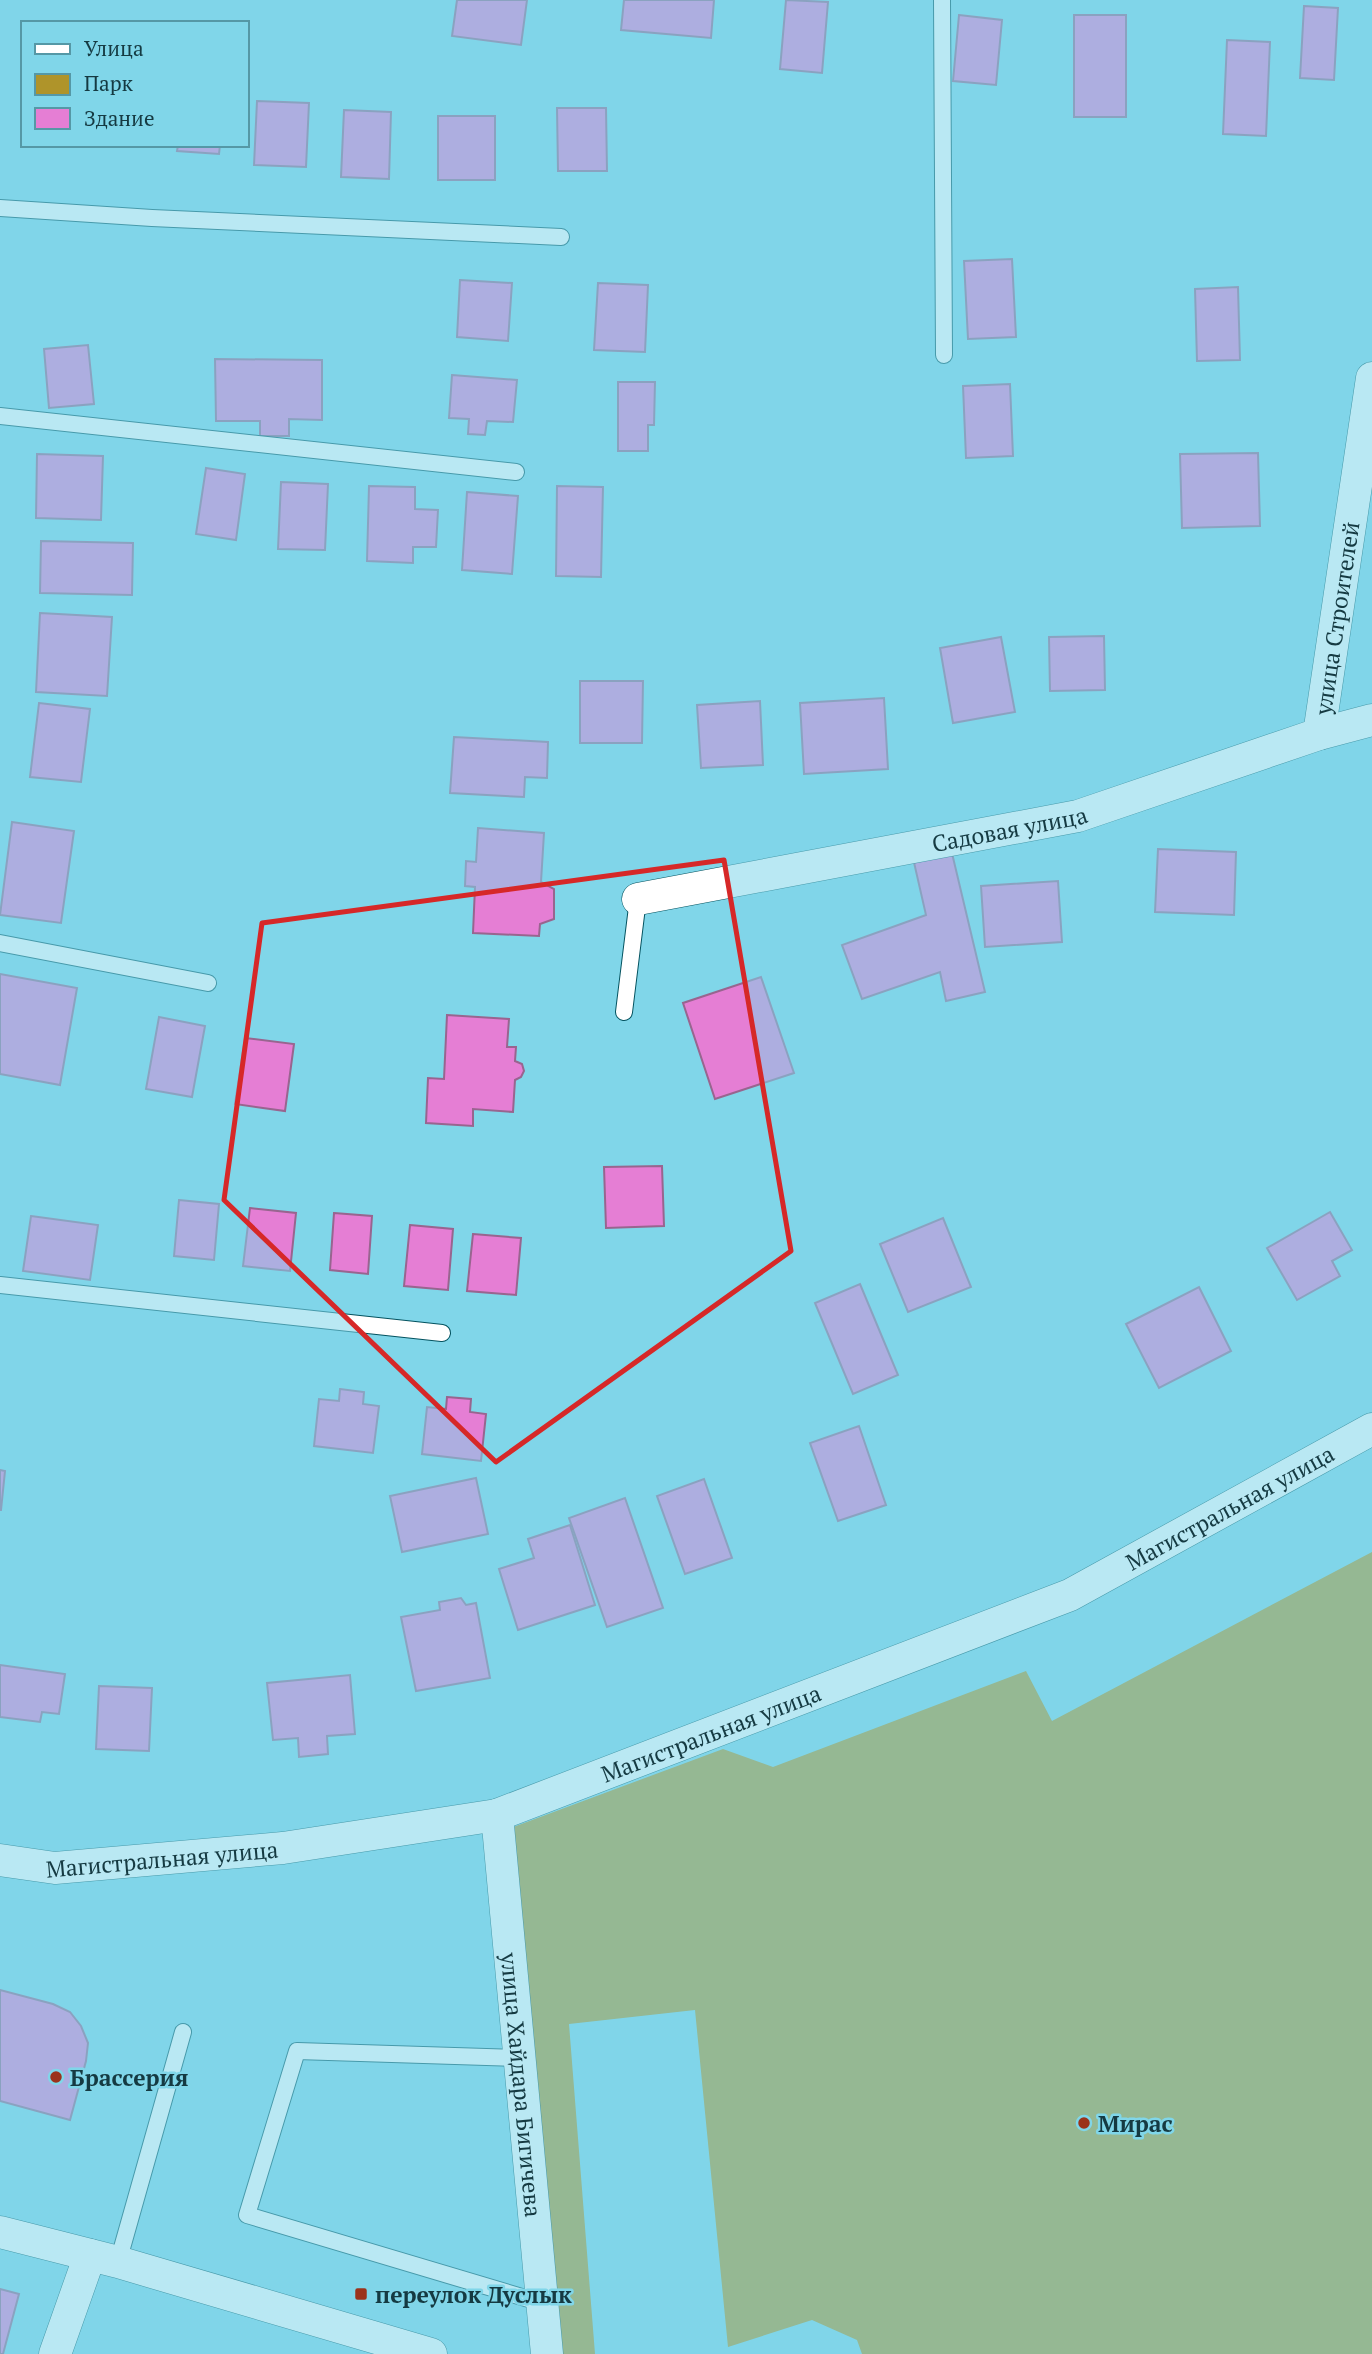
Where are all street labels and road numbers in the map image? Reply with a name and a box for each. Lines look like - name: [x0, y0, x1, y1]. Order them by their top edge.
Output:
- street label: улица Строителей: [1306, 520, 1366, 718]
- street label: Садовая улица: [929, 798, 1092, 859]
- street label: Магистральная улица: [1120, 1437, 1340, 1577]
- street label: Магистральная улица: [596, 1677, 826, 1789]
- street label: Магистральная улица: [45, 1833, 280, 1884]
- street label: улица Хайдара Бигичева: [494, 1950, 550, 2219]

